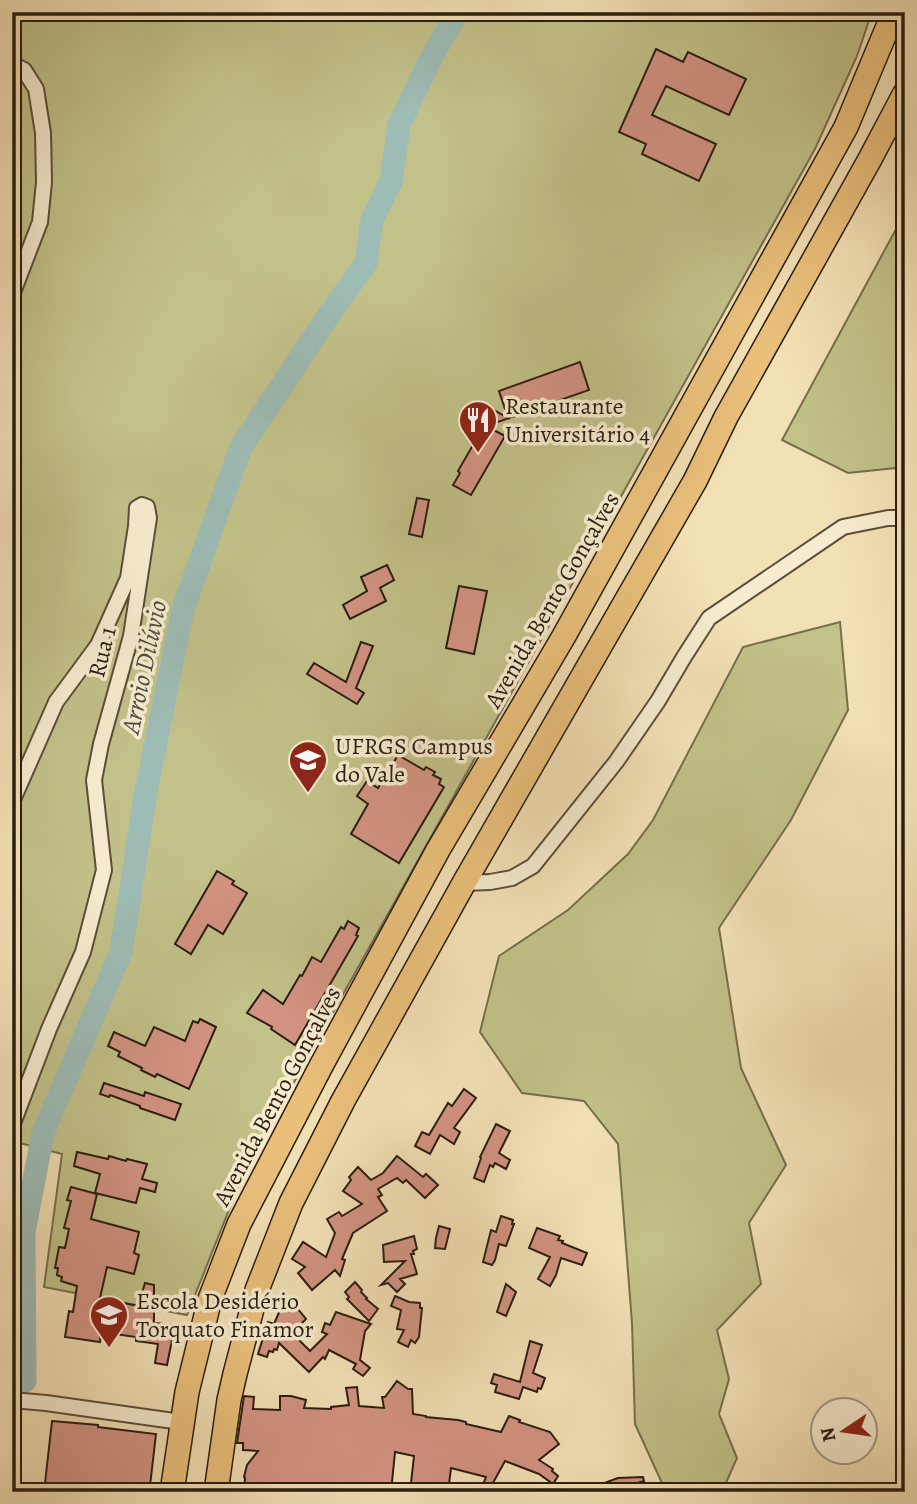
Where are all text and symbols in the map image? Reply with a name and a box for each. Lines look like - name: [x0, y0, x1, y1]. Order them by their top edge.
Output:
- place label: Restaurante Universitário 4: [505, 390, 650, 450]
- restaurant icon: Restaurante Universitário 4: [457, 399, 499, 454]
- street label: Avenida Bento Gonçalves: [477, 486, 627, 715]
- water label: Arroio Dilúvio: [112, 597, 175, 739]
- street label: Rua 1: [80, 623, 124, 681]
- place label: UFRGS Campus do Vale: [335, 730, 493, 790]
- school or university icon: UFRGS Campus do Vale: [287, 739, 329, 794]
- street label: Avenida Bento Gonçalves: [205, 981, 348, 1212]
- place label: Escola Desidério Torquato Finamor: [136, 1285, 314, 1345]
- school or university icon: Escola Desidério Torquato Finamor: [88, 1294, 130, 1349]
- north arrow: [808, 1396, 878, 1466]
- text: N: [814, 1425, 843, 1444]

